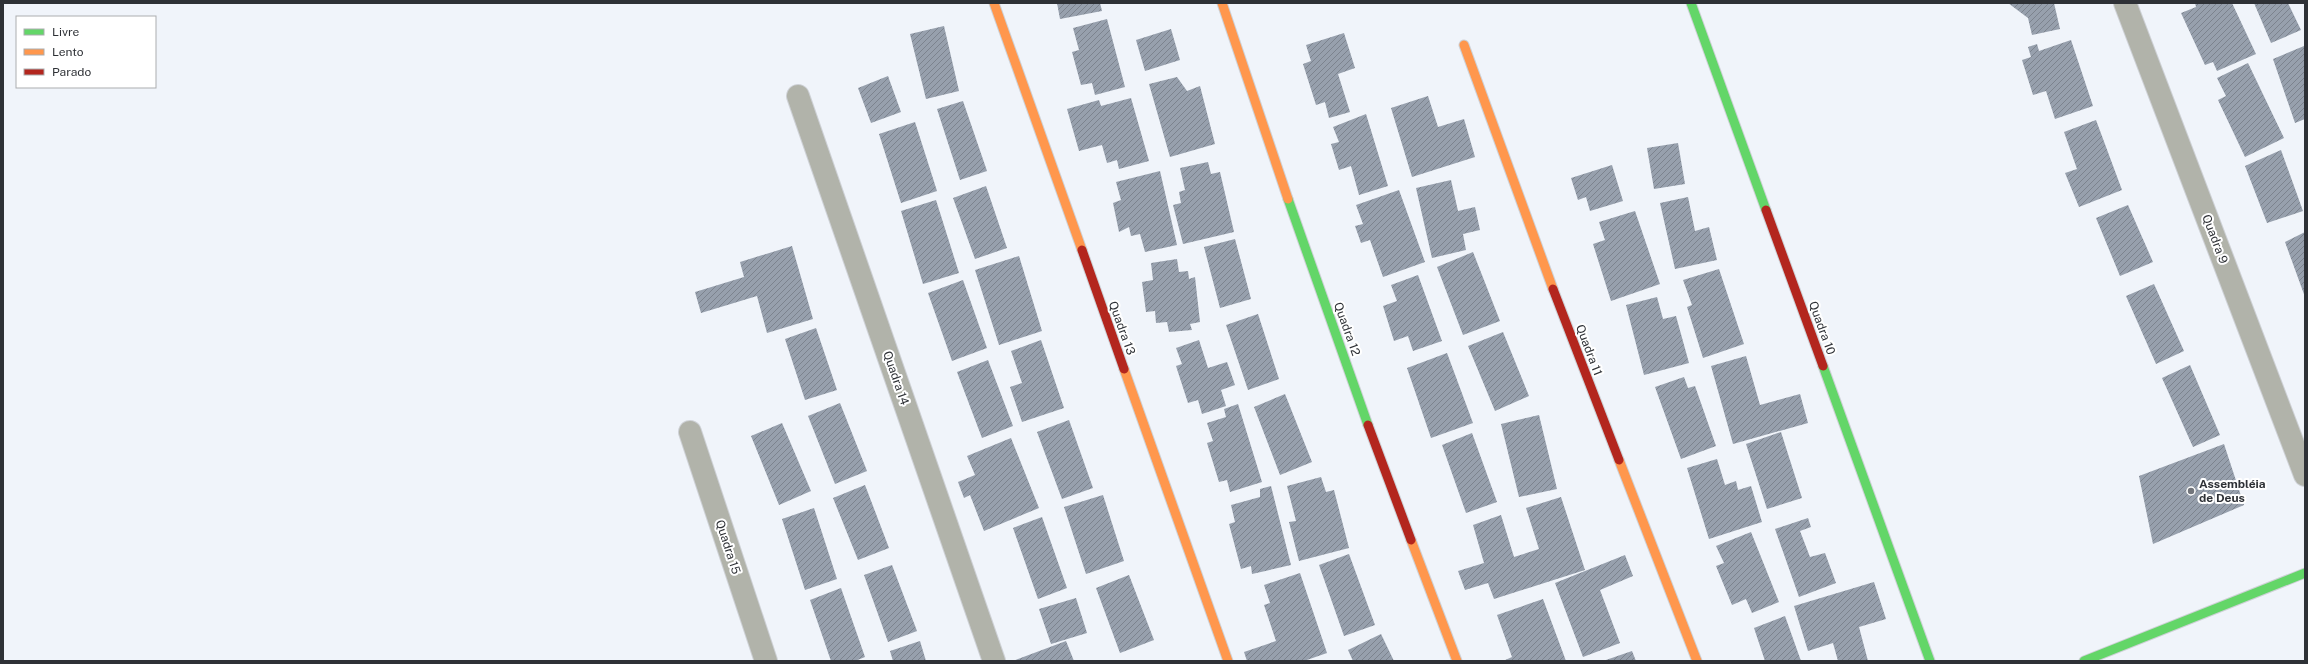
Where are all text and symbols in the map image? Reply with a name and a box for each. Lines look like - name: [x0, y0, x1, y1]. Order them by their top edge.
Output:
- legend: [16, 16, 156, 88]
- text: Livre: [52, 25, 80, 39]
- text: Lento: [52, 45, 84, 59]
- text: Parado: [52, 65, 91, 79]
- street label: Quadra 9: [2199, 213, 2231, 265]
- street label: Quadra 13: [1106, 299, 1138, 357]
- street label: Quadra 10: [1806, 299, 1838, 357]
- street label: Quadra 12: [1331, 300, 1363, 358]
- street label: Quadra 11: [1573, 322, 1605, 378]
- street label: Quadra 14: [880, 349, 912, 407]
- place label: Assembléia de Deus: [2199, 477, 2266, 505]
- marker: Assembléia de Deus: [2186, 486, 2196, 496]
- street label: Quadra 15: [713, 518, 743, 576]

